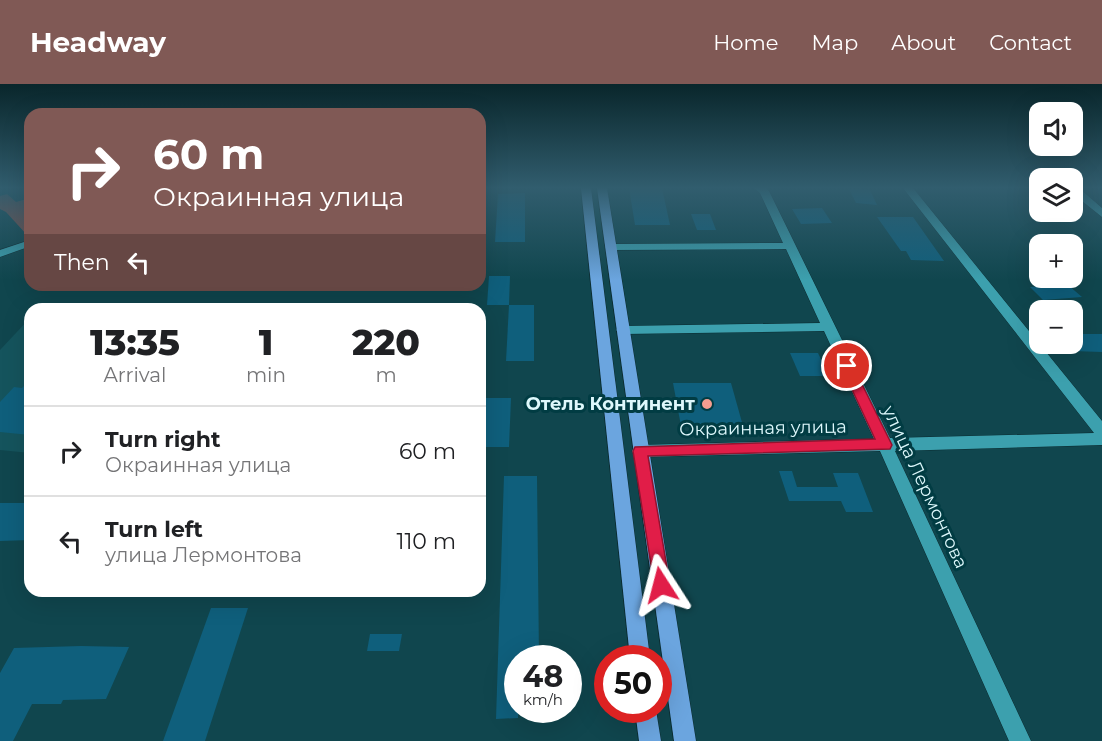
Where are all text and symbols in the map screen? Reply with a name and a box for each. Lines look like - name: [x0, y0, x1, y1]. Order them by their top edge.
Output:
- text: Headway: [30, 25, 166, 59]
- text: Home: [713, 30, 778, 55]
- text: Map: [811, 30, 858, 55]
- text: About: [891, 30, 956, 55]
- text: Contact: [989, 30, 1072, 55]
- map controls: [1029, 102, 1083, 354]
- button: sound: [1029, 102, 1083, 156]
- text: 60 m: [153, 128, 264, 180]
- icon: right: [54, 132, 132, 210]
- button: layers: [1029, 168, 1083, 222]
- text: Окраинная улица: [153, 180, 404, 213]
- button: +: [1029, 234, 1083, 288]
- icon: left: [122, 246, 155, 279]
- text: Then: [54, 249, 110, 276]
- button: −: [1029, 300, 1083, 354]
- text: 13:35: [90, 320, 180, 364]
- text: 1: [259, 320, 273, 364]
- text: 220: [352, 320, 420, 364]
- pin: [821, 340, 872, 391]
- icon: arrive: [830, 349, 863, 382]
- text: Arrival: [103, 363, 166, 387]
- text: min: [246, 363, 286, 387]
- text: m: [375, 363, 397, 387]
- place label: Отель Континент: [526, 393, 695, 415]
- marker: Отель Континент: [700, 397, 714, 411]
- street label: улица Лермонтова: [877, 401, 972, 572]
- street label: Окраинная улица: [679, 416, 847, 440]
- text: Turn right: [105, 426, 220, 453]
- icon: right: [54, 435, 87, 468]
- text: 60 m: [399, 438, 456, 465]
- text: Окраинная улица: [105, 453, 291, 477]
- text: Turn left: [105, 516, 203, 543]
- icon: left: [54, 525, 87, 558]
- text: 110 m: [396, 528, 456, 555]
- text: улица Лермонтова: [105, 543, 302, 567]
- position arrow: [629, 553, 693, 617]
- speed limit sign: 50: [594, 645, 672, 723]
- text: 48: [523, 658, 563, 695]
- text: km/h: [523, 690, 563, 709]

